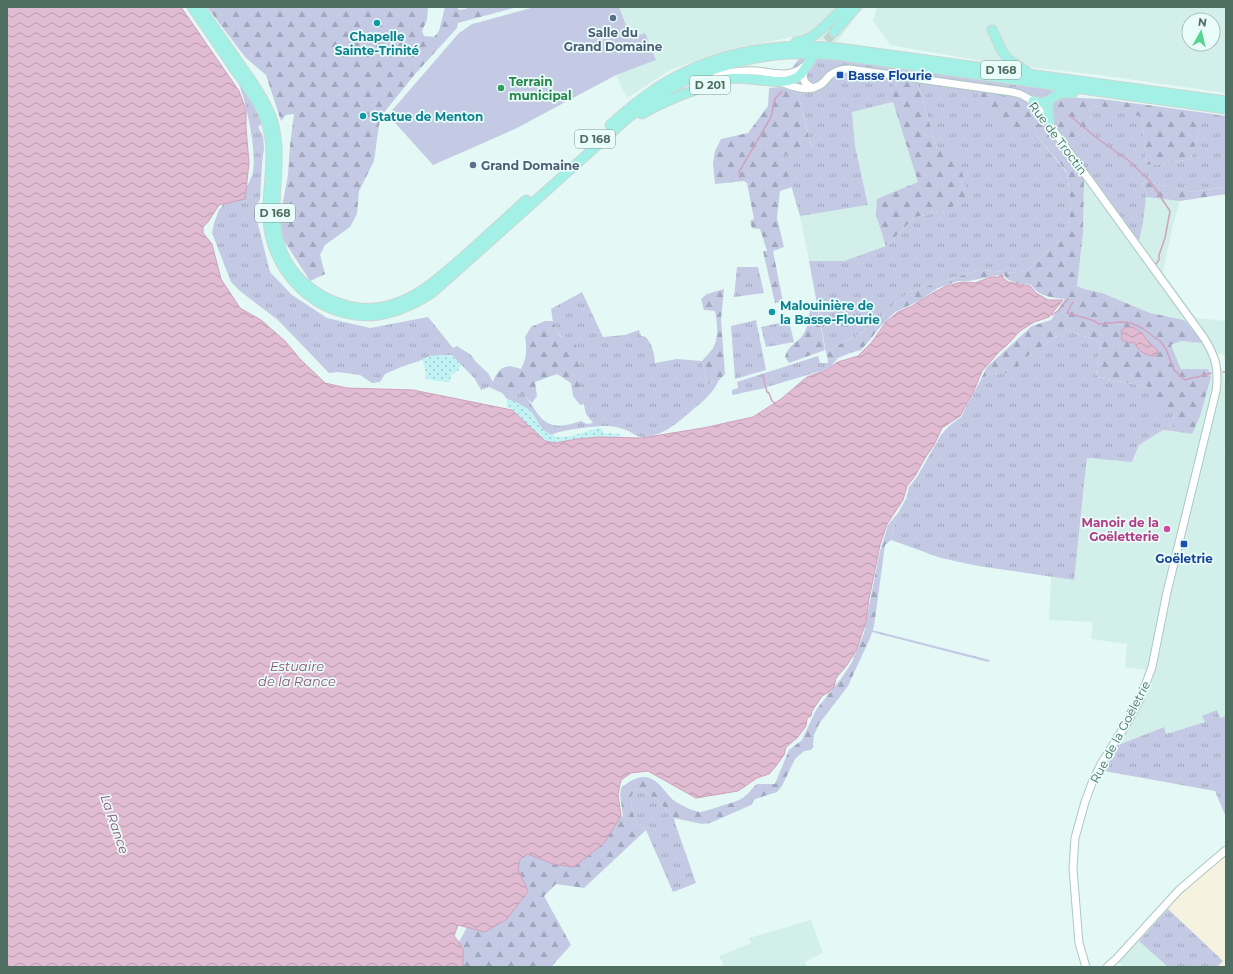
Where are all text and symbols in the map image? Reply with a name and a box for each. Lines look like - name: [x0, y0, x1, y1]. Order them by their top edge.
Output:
- north arrow: [1181, 12, 1221, 52]
- marker: Salle du Grand Domaine: [608, 13, 618, 23]
- text: N: [1197, 15, 1208, 30]
- marker: Chapelle Sainte-Trinité: [372, 18, 382, 28]
- place label: Salle du Grand Domaine: [564, 25, 663, 54]
- place label: Chapelle Sainte-Trinité: [335, 29, 420, 58]
- road number: D 168: [981, 61, 1021, 79]
- place label: Basse Flourie: [848, 68, 932, 83]
- marker: Basse Flourie: [835, 70, 845, 80]
- place label: Terrain municipal: [509, 74, 572, 103]
- road number: D 201: [690, 76, 730, 94]
- marker: Terrain municipal: [496, 83, 506, 93]
- street label: Rue de Troctin: [1026, 99, 1090, 177]
- place label: Statue de Menton: [371, 109, 483, 124]
- marker: Statue de Menton: [358, 111, 368, 121]
- road number: D 168: [575, 130, 615, 148]
- place label: Grand Domaine: [481, 158, 580, 173]
- marker: Grand Domaine: [468, 160, 478, 170]
- road number: D 168: [255, 204, 295, 222]
- place label: Malouinière de la Basse-Flourie: [780, 298, 880, 327]
- marker: Malouinière de la Basse-Flourie: [767, 307, 777, 317]
- place label: Manoir de la Goëletterie: [1081, 515, 1159, 544]
- marker: Manoir de la Goëletterie: [1162, 524, 1172, 534]
- marker: Goëletrie: [1179, 539, 1189, 549]
- place label: Goëletrie: [1155, 551, 1213, 566]
- water label: Estuaire de la Rance: [258, 658, 336, 689]
- street label: Rue de la Goëletrie: [1087, 678, 1153, 786]
- water label: La Rance: [97, 792, 133, 856]

